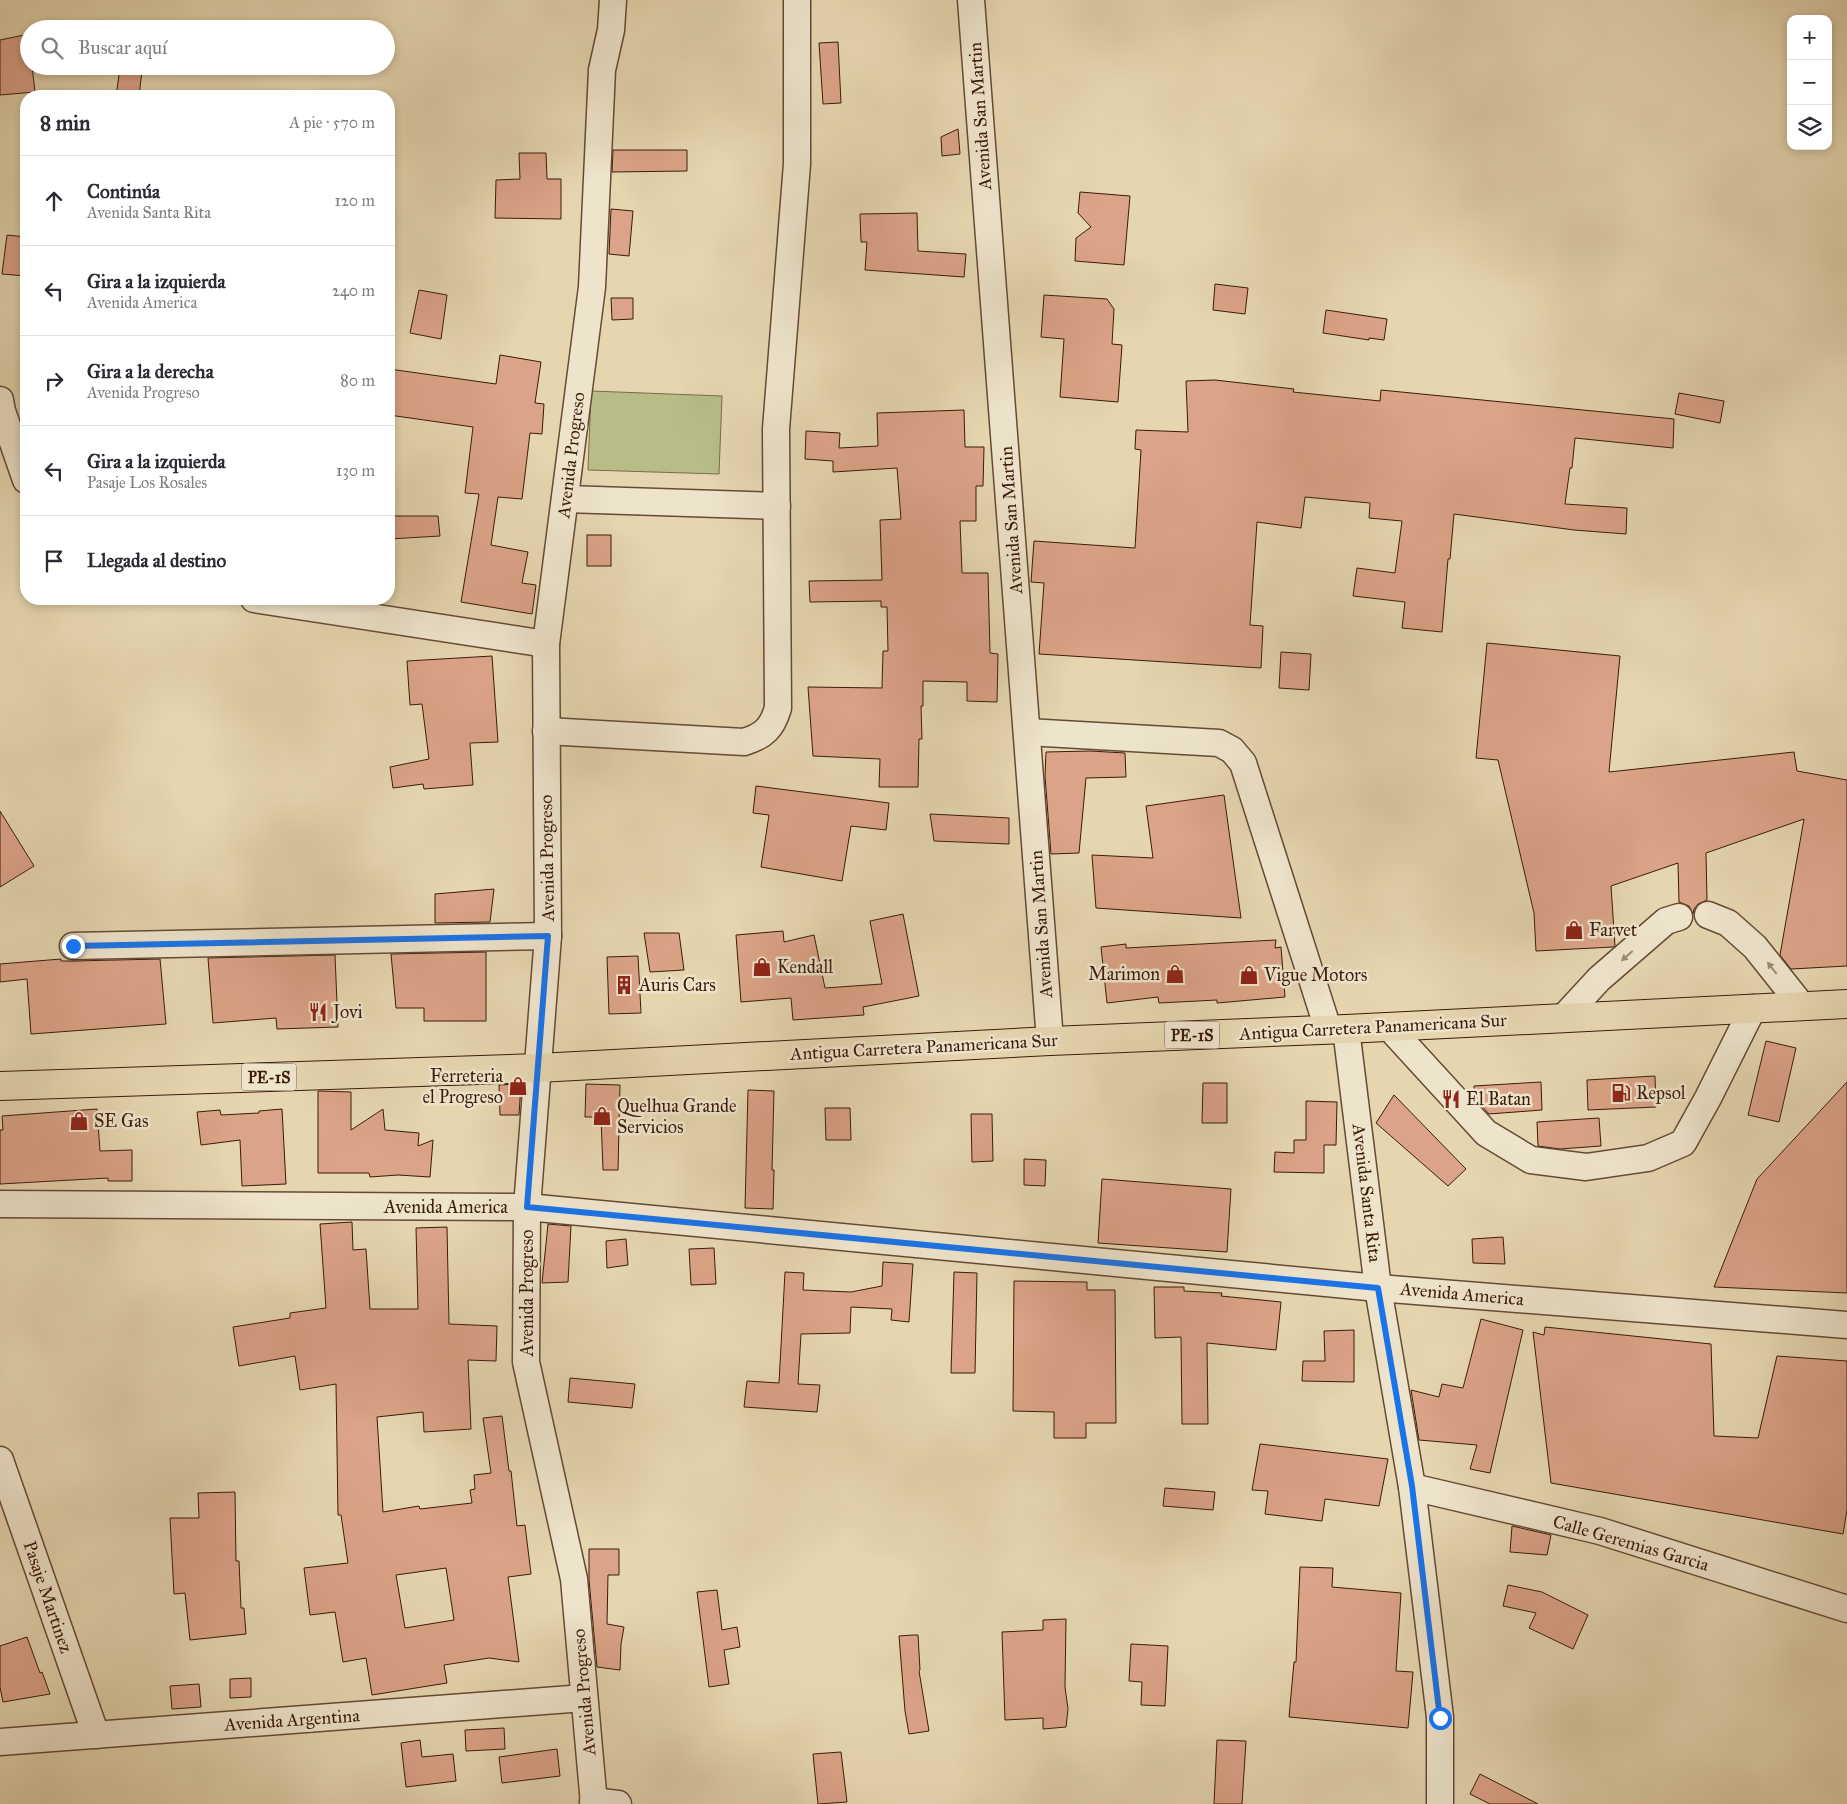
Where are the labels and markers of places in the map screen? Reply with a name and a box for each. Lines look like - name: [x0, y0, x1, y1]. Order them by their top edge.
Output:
- shop icon: Farvet: [1563, 919, 1585, 941]
- place label: Farvet: [1589, 919, 1638, 941]
- shop icon: Kendall: [751, 956, 773, 978]
- place label: Kendall: [777, 956, 833, 978]
- place label: Marimon: [1088, 963, 1160, 985]
- shop icon: Marimon: [1164, 963, 1186, 985]
- shop icon: Vigue Motors: [1238, 964, 1260, 986]
- place label: Vigue Motors: [1263, 964, 1367, 987]
- building icon: Auris Cars: [613, 974, 635, 996]
- place label: Auris Cars: [638, 974, 716, 996]
- restaurant icon: Jovi: [307, 1001, 329, 1023]
- place label: Jovi: [331, 1001, 363, 1024]
- place label: Ferreteria el Progreso: [422, 1065, 503, 1109]
- shop icon: Ferreteria el Progreso: [507, 1075, 529, 1097]
- fuel station icon: Repsol: [1610, 1082, 1632, 1104]
- place label: Repsol: [1636, 1082, 1686, 1104]
- restaurant icon: El Batan: [1440, 1088, 1462, 1110]
- place label: El Batan: [1466, 1088, 1531, 1110]
- place label: Quelhua Grande Servicios: [617, 1095, 736, 1138]
- shop icon: Quelhua Grande Servicios: [591, 1105, 613, 1127]
- shop icon: SE Gas: [68, 1110, 90, 1132]
- place label: SE Gas: [94, 1110, 148, 1132]

